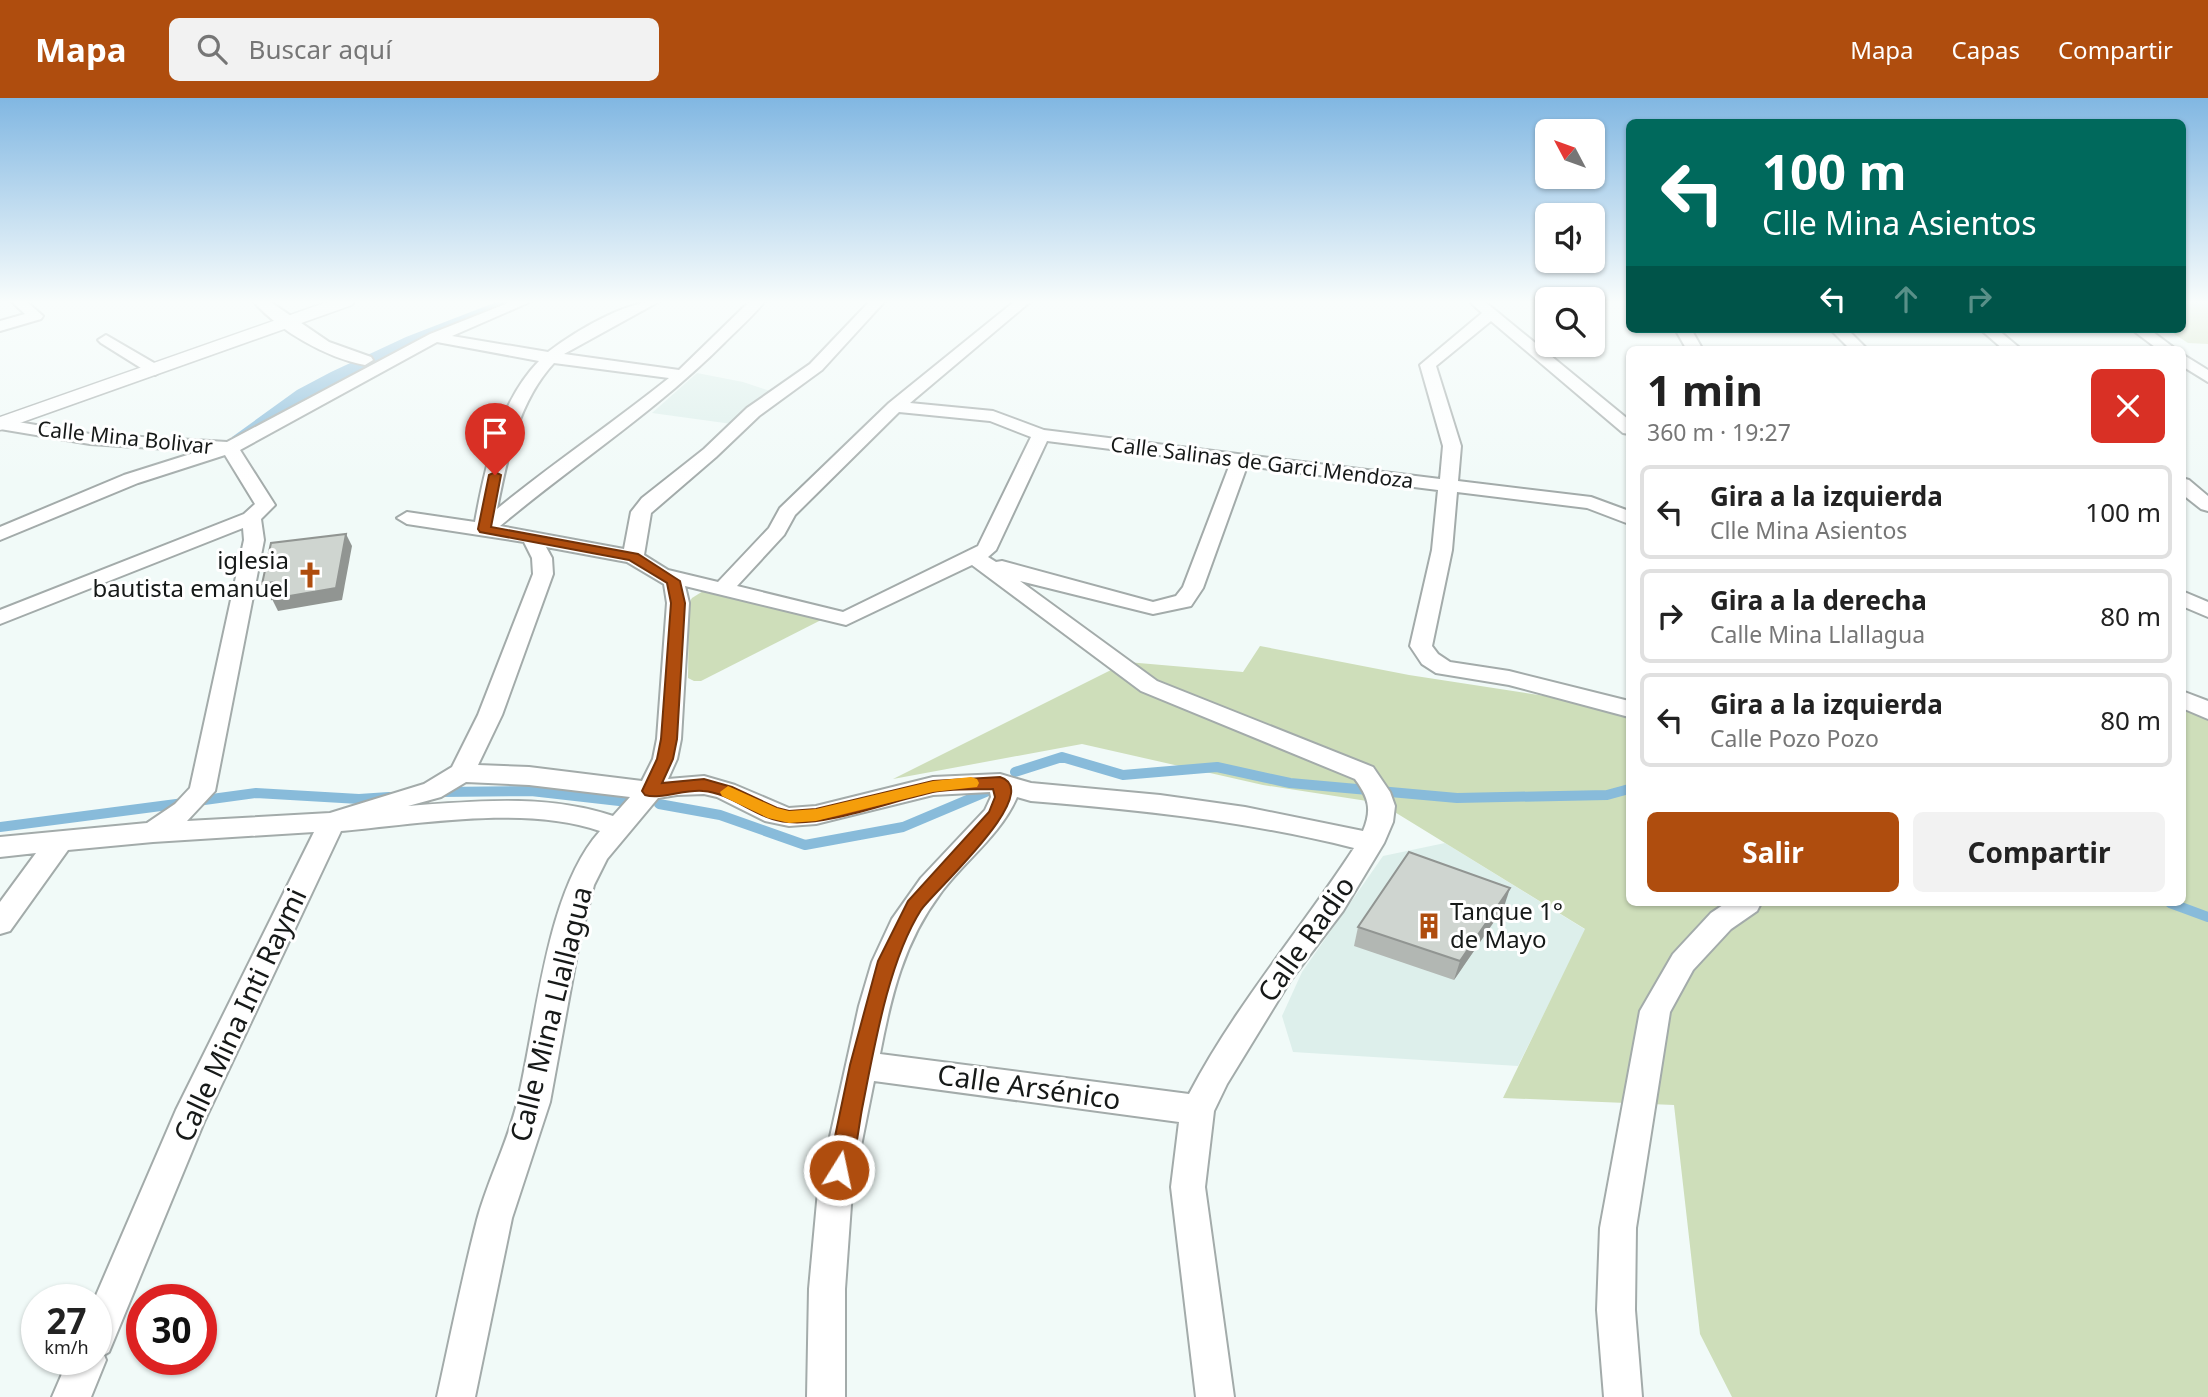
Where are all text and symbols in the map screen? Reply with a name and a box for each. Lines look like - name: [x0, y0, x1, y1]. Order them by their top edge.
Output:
- search box: [169, 18, 659, 81]
- text: Mapa: [35, 27, 127, 72]
- icon: search: [193, 30, 231, 68]
- text: Buscar aquí: [249, 31, 392, 67]
- text: Mapa: [1850, 33, 1914, 66]
- text: Capas: [1952, 33, 2020, 66]
- text: Compartir: [2058, 33, 2173, 66]
- north arrow: [1535, 119, 1605, 189]
- map controls: [1535, 119, 1605, 357]
- text: 100 m: [1762, 138, 1907, 204]
- icon: left: [1647, 147, 1738, 238]
- text: Clle Mina Asientos: [1762, 201, 2037, 244]
- button: sound: [1535, 203, 1605, 273]
- icon: left: [1814, 280, 1852, 318]
- icon: ahead: [1887, 280, 1925, 318]
- icon: right: [1960, 280, 1998, 318]
- button: search: [1535, 287, 1605, 357]
- text: 1 min: [1647, 361, 1763, 418]
- button: close: [2091, 369, 2165, 443]
- pin: [465, 403, 525, 475]
- street label: Calle Mina Bolivar: [36, 414, 214, 460]
- icon: arrive: [476, 414, 514, 452]
- text: 360 m · 19:27: [1647, 416, 1791, 448]
- street label: Calle Salinas de Garci Mendoza: [1109, 430, 1415, 494]
- text: Gira a la izquierda: [1710, 478, 1943, 514]
- icon: left: [1651, 493, 1689, 531]
- text: 100 m: [2085, 494, 2161, 530]
- text: Clle Mina Asientos: [1710, 514, 1907, 546]
- place label: iglesia bautista emanuel: [92, 543, 289, 604]
- church icon: iglesia bautista emanuel: [295, 560, 325, 590]
- text: Gira a la derecha: [1710, 582, 1927, 618]
- icon: right: [1651, 597, 1689, 635]
- text: 80 m: [2100, 598, 2161, 634]
- text: Calle Mina Llallagua: [1710, 618, 1925, 650]
- text: Gira a la izquierda: [1710, 686, 1943, 722]
- icon: left: [1651, 701, 1689, 739]
- text: 80 m: [2100, 702, 2161, 738]
- text: Calle Pozo Pozo: [1710, 722, 1879, 754]
- button: Salir: [1647, 812, 1899, 892]
- button: Compartir: [1913, 812, 2165, 892]
- street label: Calle Radio: [1248, 868, 1362, 1009]
- street label: Calle Mina Inti Raymi: [164, 881, 315, 1148]
- street label: Calle Mina Llallagua: [500, 882, 600, 1145]
- place label: Tanque 1° de Mayo: [1450, 894, 1563, 955]
- building icon: Tanque 1° de Mayo: [1414, 911, 1444, 941]
- street label: Calle Arsénico: [935, 1054, 1123, 1118]
- position arrow: [802, 1133, 876, 1207]
- speed limit sign: 30: [126, 1284, 217, 1375]
- text: 27: [46, 1297, 87, 1344]
- text: km/h: [44, 1335, 89, 1359]

